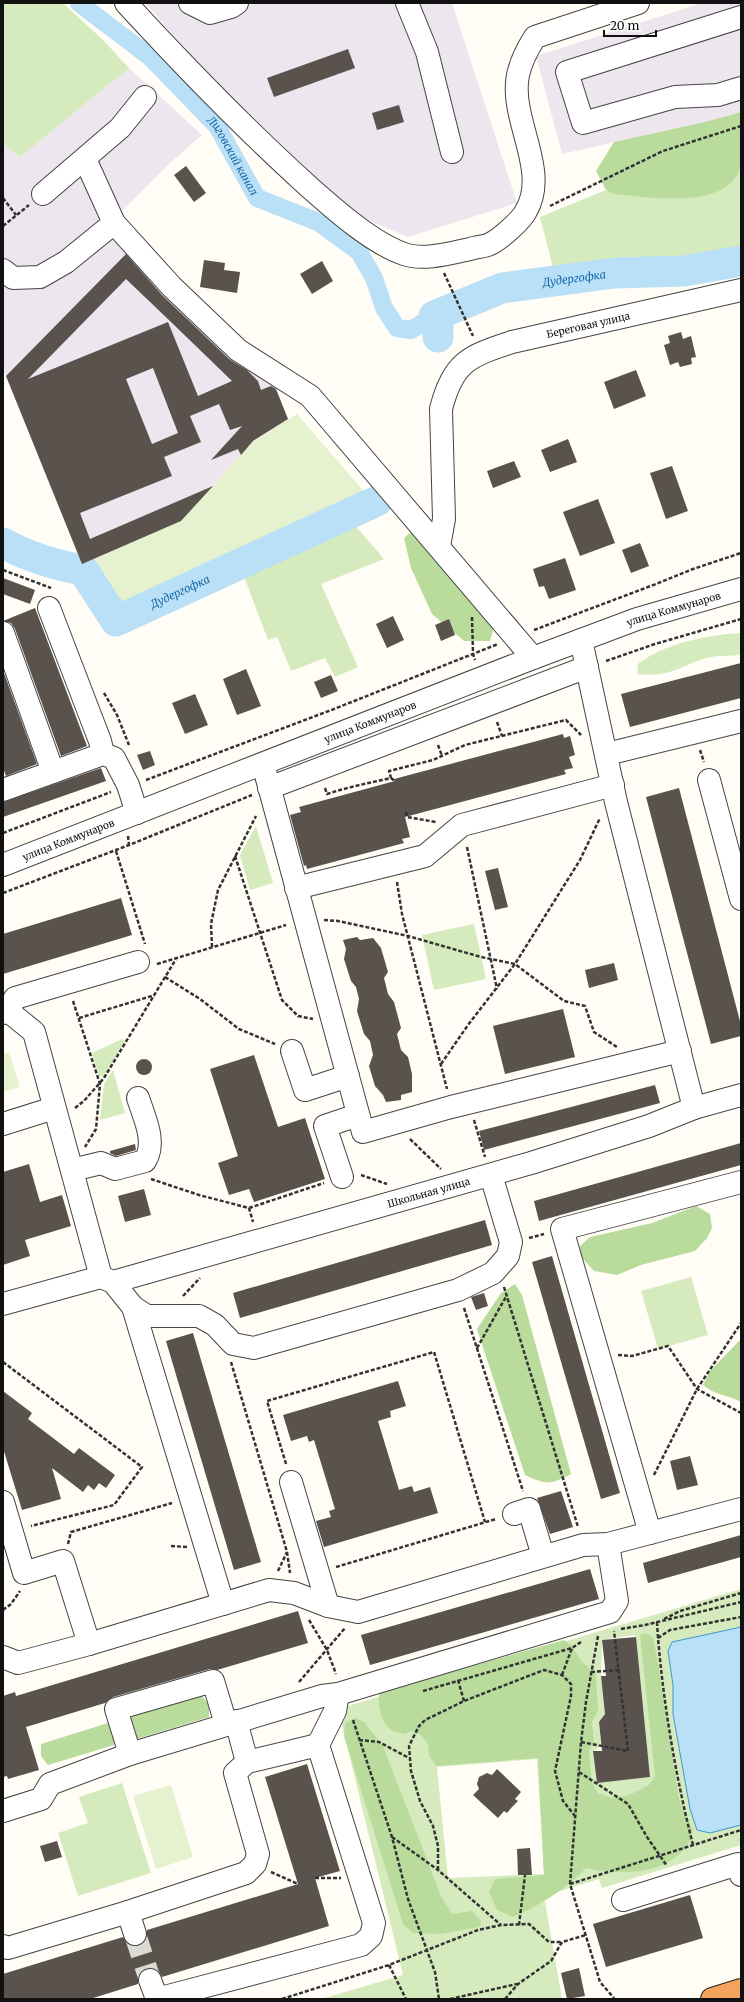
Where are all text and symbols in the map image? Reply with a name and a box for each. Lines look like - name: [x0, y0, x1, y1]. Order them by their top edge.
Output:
- scale bar: [604, 12, 656, 38]
- text: 20 m: [610, 18, 639, 33]
- water label: Лиговский канал: [204, 112, 261, 198]
- water label: Дудергофка: [540, 267, 607, 290]
- street label: Береговая улица: [545, 309, 632, 341]
- water label: Дудергофка: [147, 572, 212, 612]
- street label: улица Коммунаров: [625, 589, 722, 629]
- street label: улица Коммунаров: [322, 698, 418, 746]
- street label: улица Коммунаров: [21, 816, 116, 864]
- street label: Школьная улица: [386, 1175, 472, 1211]

